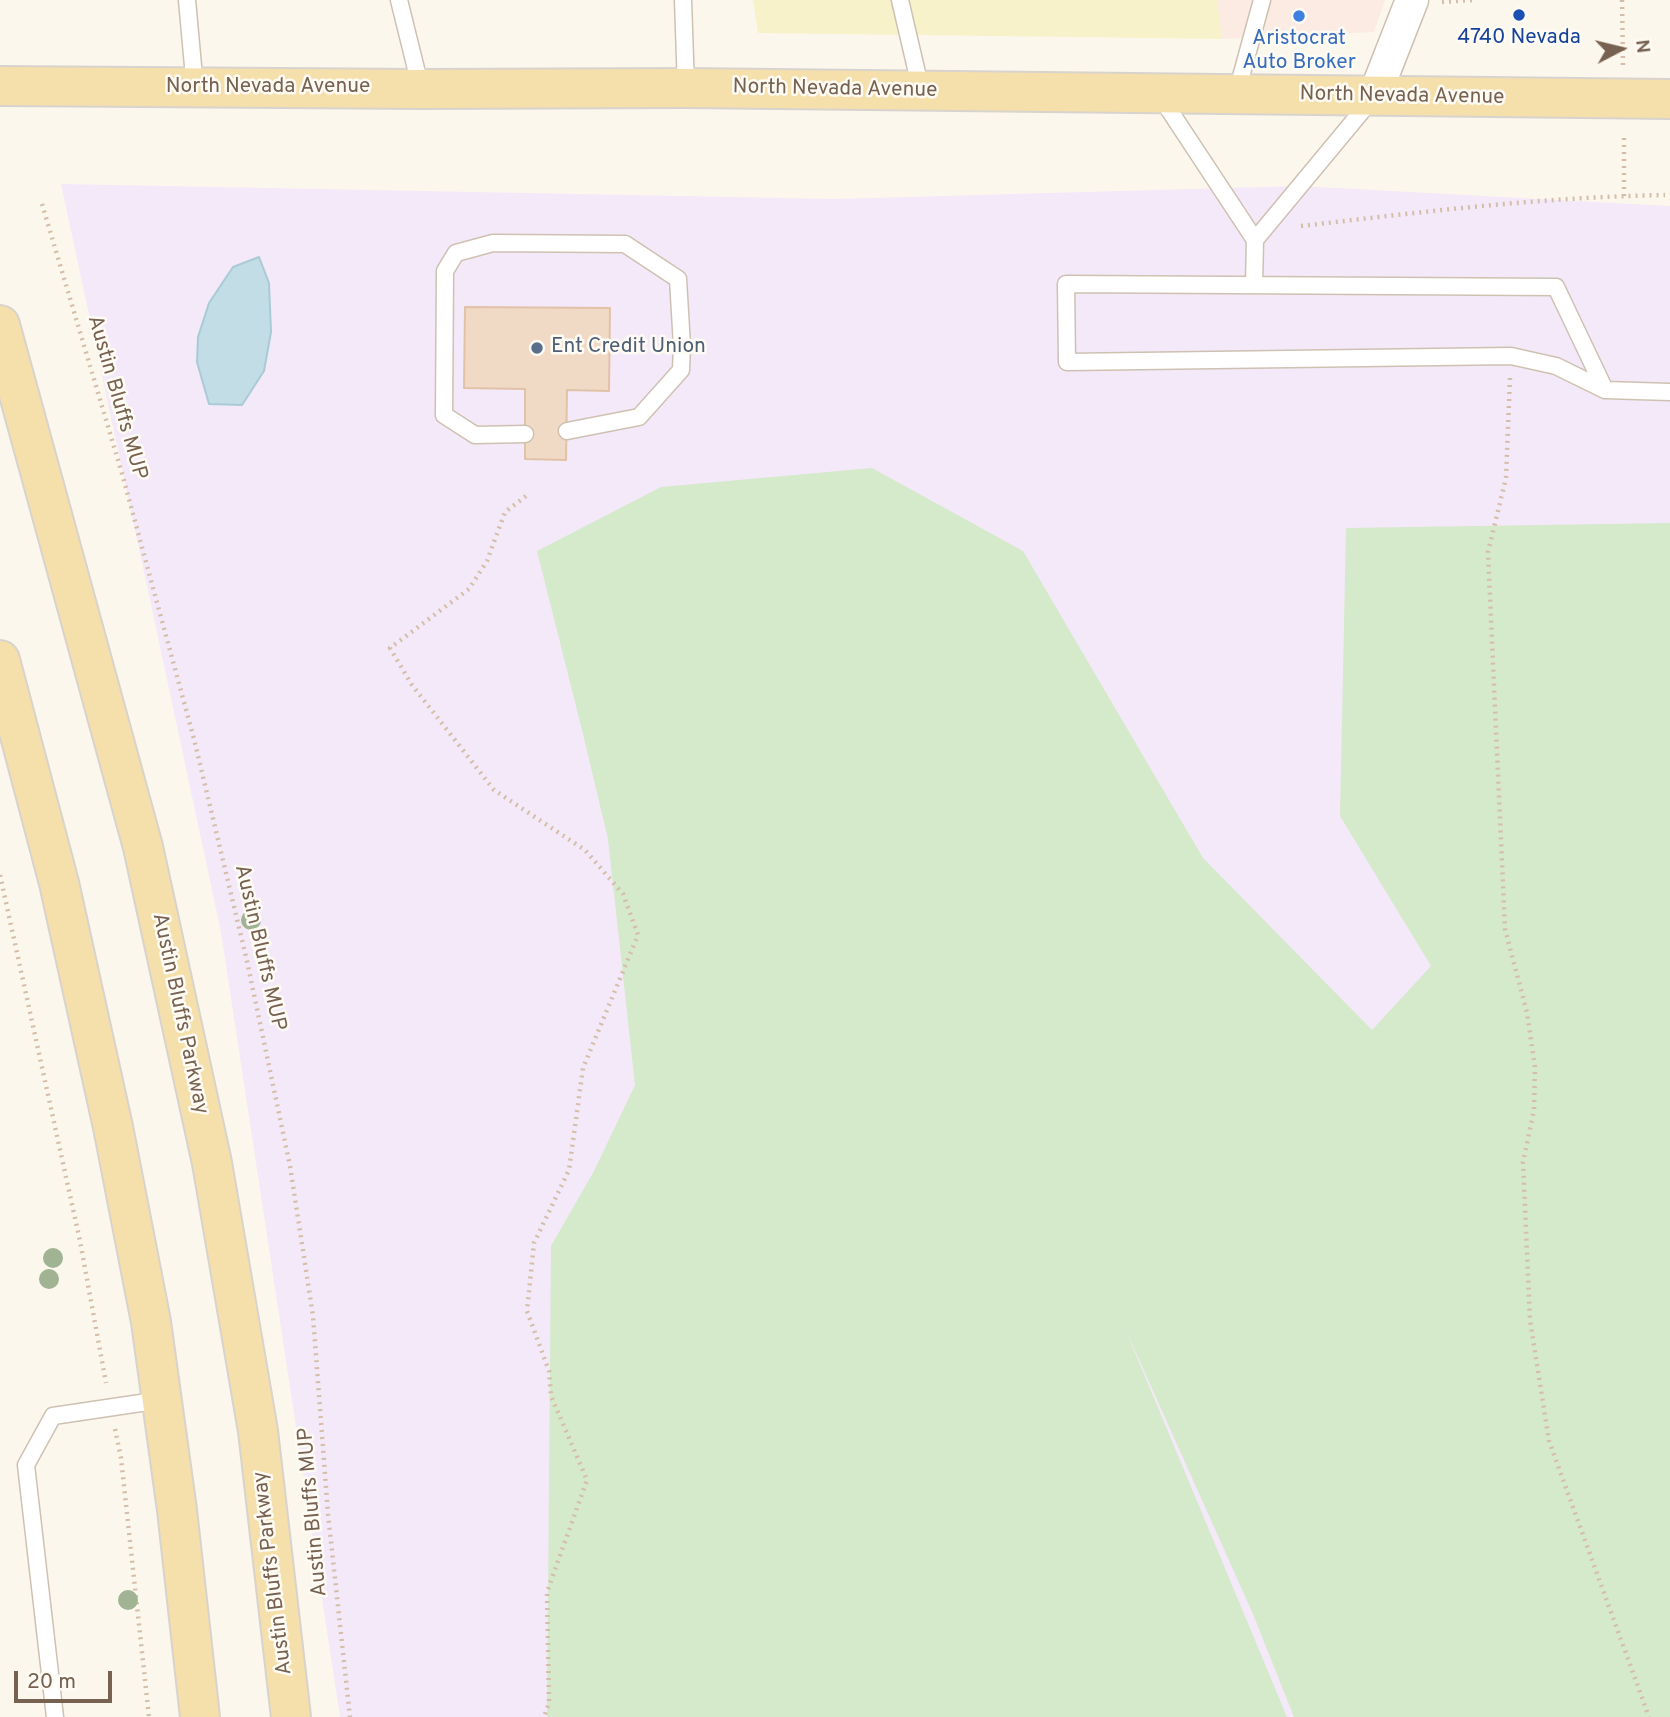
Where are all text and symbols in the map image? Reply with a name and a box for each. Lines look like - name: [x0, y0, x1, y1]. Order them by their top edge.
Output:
- marker: 4740 Nevada: [1511, 7, 1527, 23]
- marker: Aristocrat Auto Broker: [1291, 8, 1307, 24]
- north arrow: [1586, 14, 1656, 84]
- place label: 4740 Nevada: [1457, 26, 1581, 52]
- place label: Aristocrat Auto Broker: [1242, 27, 1356, 77]
- text: N: [1629, 38, 1655, 55]
- street label: North Nevada Avenue: [166, 75, 370, 101]
- street label: North Nevada Avenue: [732, 76, 938, 104]
- street label: North Nevada Avenue: [1299, 83, 1505, 111]
- street label: Austin Bluffs MUP: [80, 313, 152, 483]
- place label: Ent Credit Union: [551, 335, 706, 361]
- marker: Ent Credit Union: [529, 340, 545, 356]
- street label: Austin Bluffs MUP: [228, 862, 290, 1034]
- street label: Austin Bluffs Parkway: [145, 911, 213, 1117]
- street label: Austin Bluffs MUP: [294, 1426, 334, 1598]
- street label: Austin Bluffs Parkway: [249, 1470, 299, 1676]
- scale bar: [18, 1658, 116, 1702]
- text: 20 m: [27, 1669, 76, 1696]

